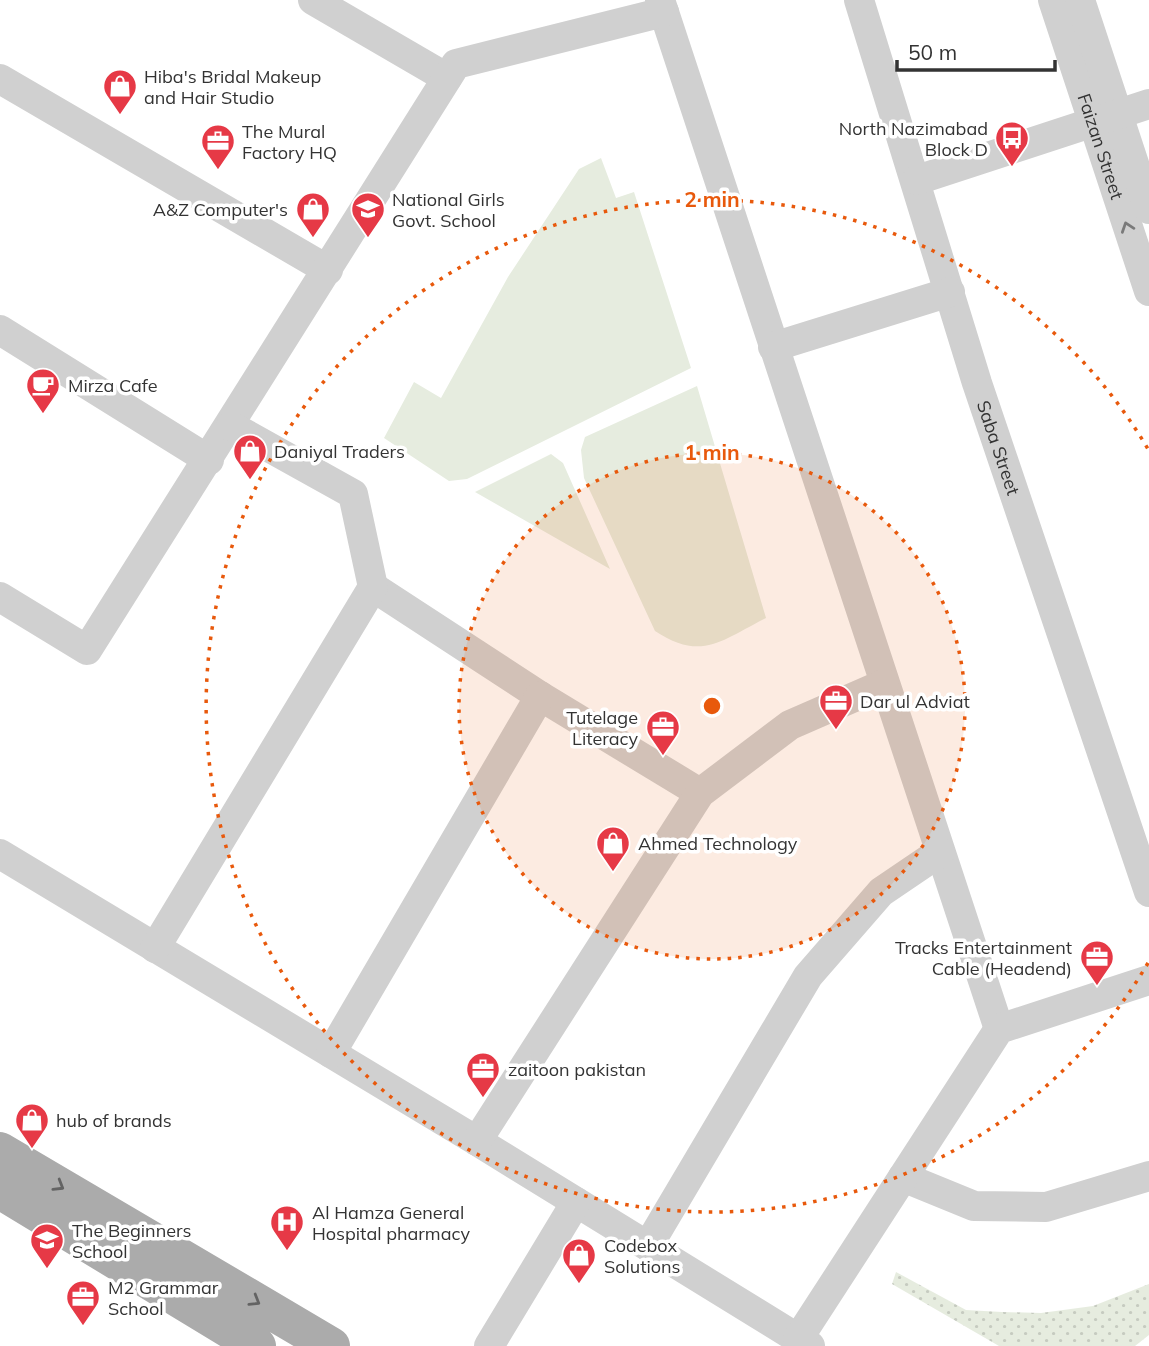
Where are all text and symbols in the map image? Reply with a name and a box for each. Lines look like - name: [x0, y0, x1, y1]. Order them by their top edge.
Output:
- scale bar: [897, 28, 1054, 72]
- text: 50 m: [908, 39, 957, 65]
- place label: Hiba's Bridal Makeup and Hair Studio: [144, 65, 321, 109]
- shop icon: Hiba's Bridal Makeup and Hair Studio: [101, 67, 139, 116]
- street label: Faizan Street: [1073, 90, 1129, 202]
- place label: North Nazimabad Block D: [839, 117, 988, 161]
- bus stop icon: North Nazimabad Block D: [993, 119, 1031, 168]
- place label: The Mural Factory HQ: [242, 120, 337, 164]
- office icon: The Mural Factory HQ: [199, 122, 237, 171]
- text: 2 min: [684, 186, 740, 212]
- place label: National Girls Govt. School: [392, 188, 505, 232]
- shop icon: A&Z Computer's: [294, 190, 332, 239]
- school or university icon: National Girls Govt. School: [349, 190, 387, 239]
- place label: A&Z Computer's: [153, 198, 288, 221]
- one-way arrow: [1121, 221, 1135, 233]
- cafe icon: Mirza Cafe: [24, 366, 62, 415]
- place label: Mirza Cafe: [68, 374, 157, 397]
- street label: Saba Street: [972, 397, 1025, 498]
- shop icon: Daniyal Traders: [231, 432, 269, 481]
- text: 1 min: [684, 439, 740, 465]
- place label: Daniyal Traders: [274, 440, 405, 463]
- office icon: Dar ul Adviat: [817, 682, 855, 731]
- place label: Dar ul Adviat: [860, 690, 970, 713]
- centre of rings: [700, 694, 724, 718]
- place label: Tutelage Literacy: [566, 706, 638, 750]
- office icon: Tutelage Literacy: [644, 708, 682, 757]
- shop icon: Ahmed Technology: [594, 824, 632, 873]
- place label: Ahmed Technology: [638, 832, 798, 855]
- place label: Tracks Entertainment Cable (Headend): [895, 936, 1072, 980]
- office icon: Tracks Entertainment Cable (Headend): [1078, 938, 1116, 987]
- office icon: zaitoon pakistan: [464, 1050, 502, 1099]
- place label: zaitoon pakistan: [508, 1058, 646, 1081]
- shop icon: hub of brands: [13, 1101, 51, 1150]
- place label: hub of brands: [56, 1109, 172, 1132]
- one-way arrow: [51, 1177, 64, 1190]
- place label: Al Hamza General Hospital pharmacy: [312, 1201, 470, 1245]
- hospital icon: Al Hamza General Hospital pharmacy: [268, 1203, 306, 1252]
- place label: The Beginners School: [72, 1219, 191, 1263]
- school or university icon: The Beginners School: [28, 1221, 66, 1270]
- place label: Codebox Solutions: [604, 1234, 681, 1278]
- shop icon: Codebox Solutions: [560, 1236, 598, 1285]
- place label: M2 Grammar School: [108, 1276, 219, 1320]
- office icon: M2 Grammar School: [64, 1278, 102, 1327]
- one-way arrow: [247, 1293, 260, 1306]

